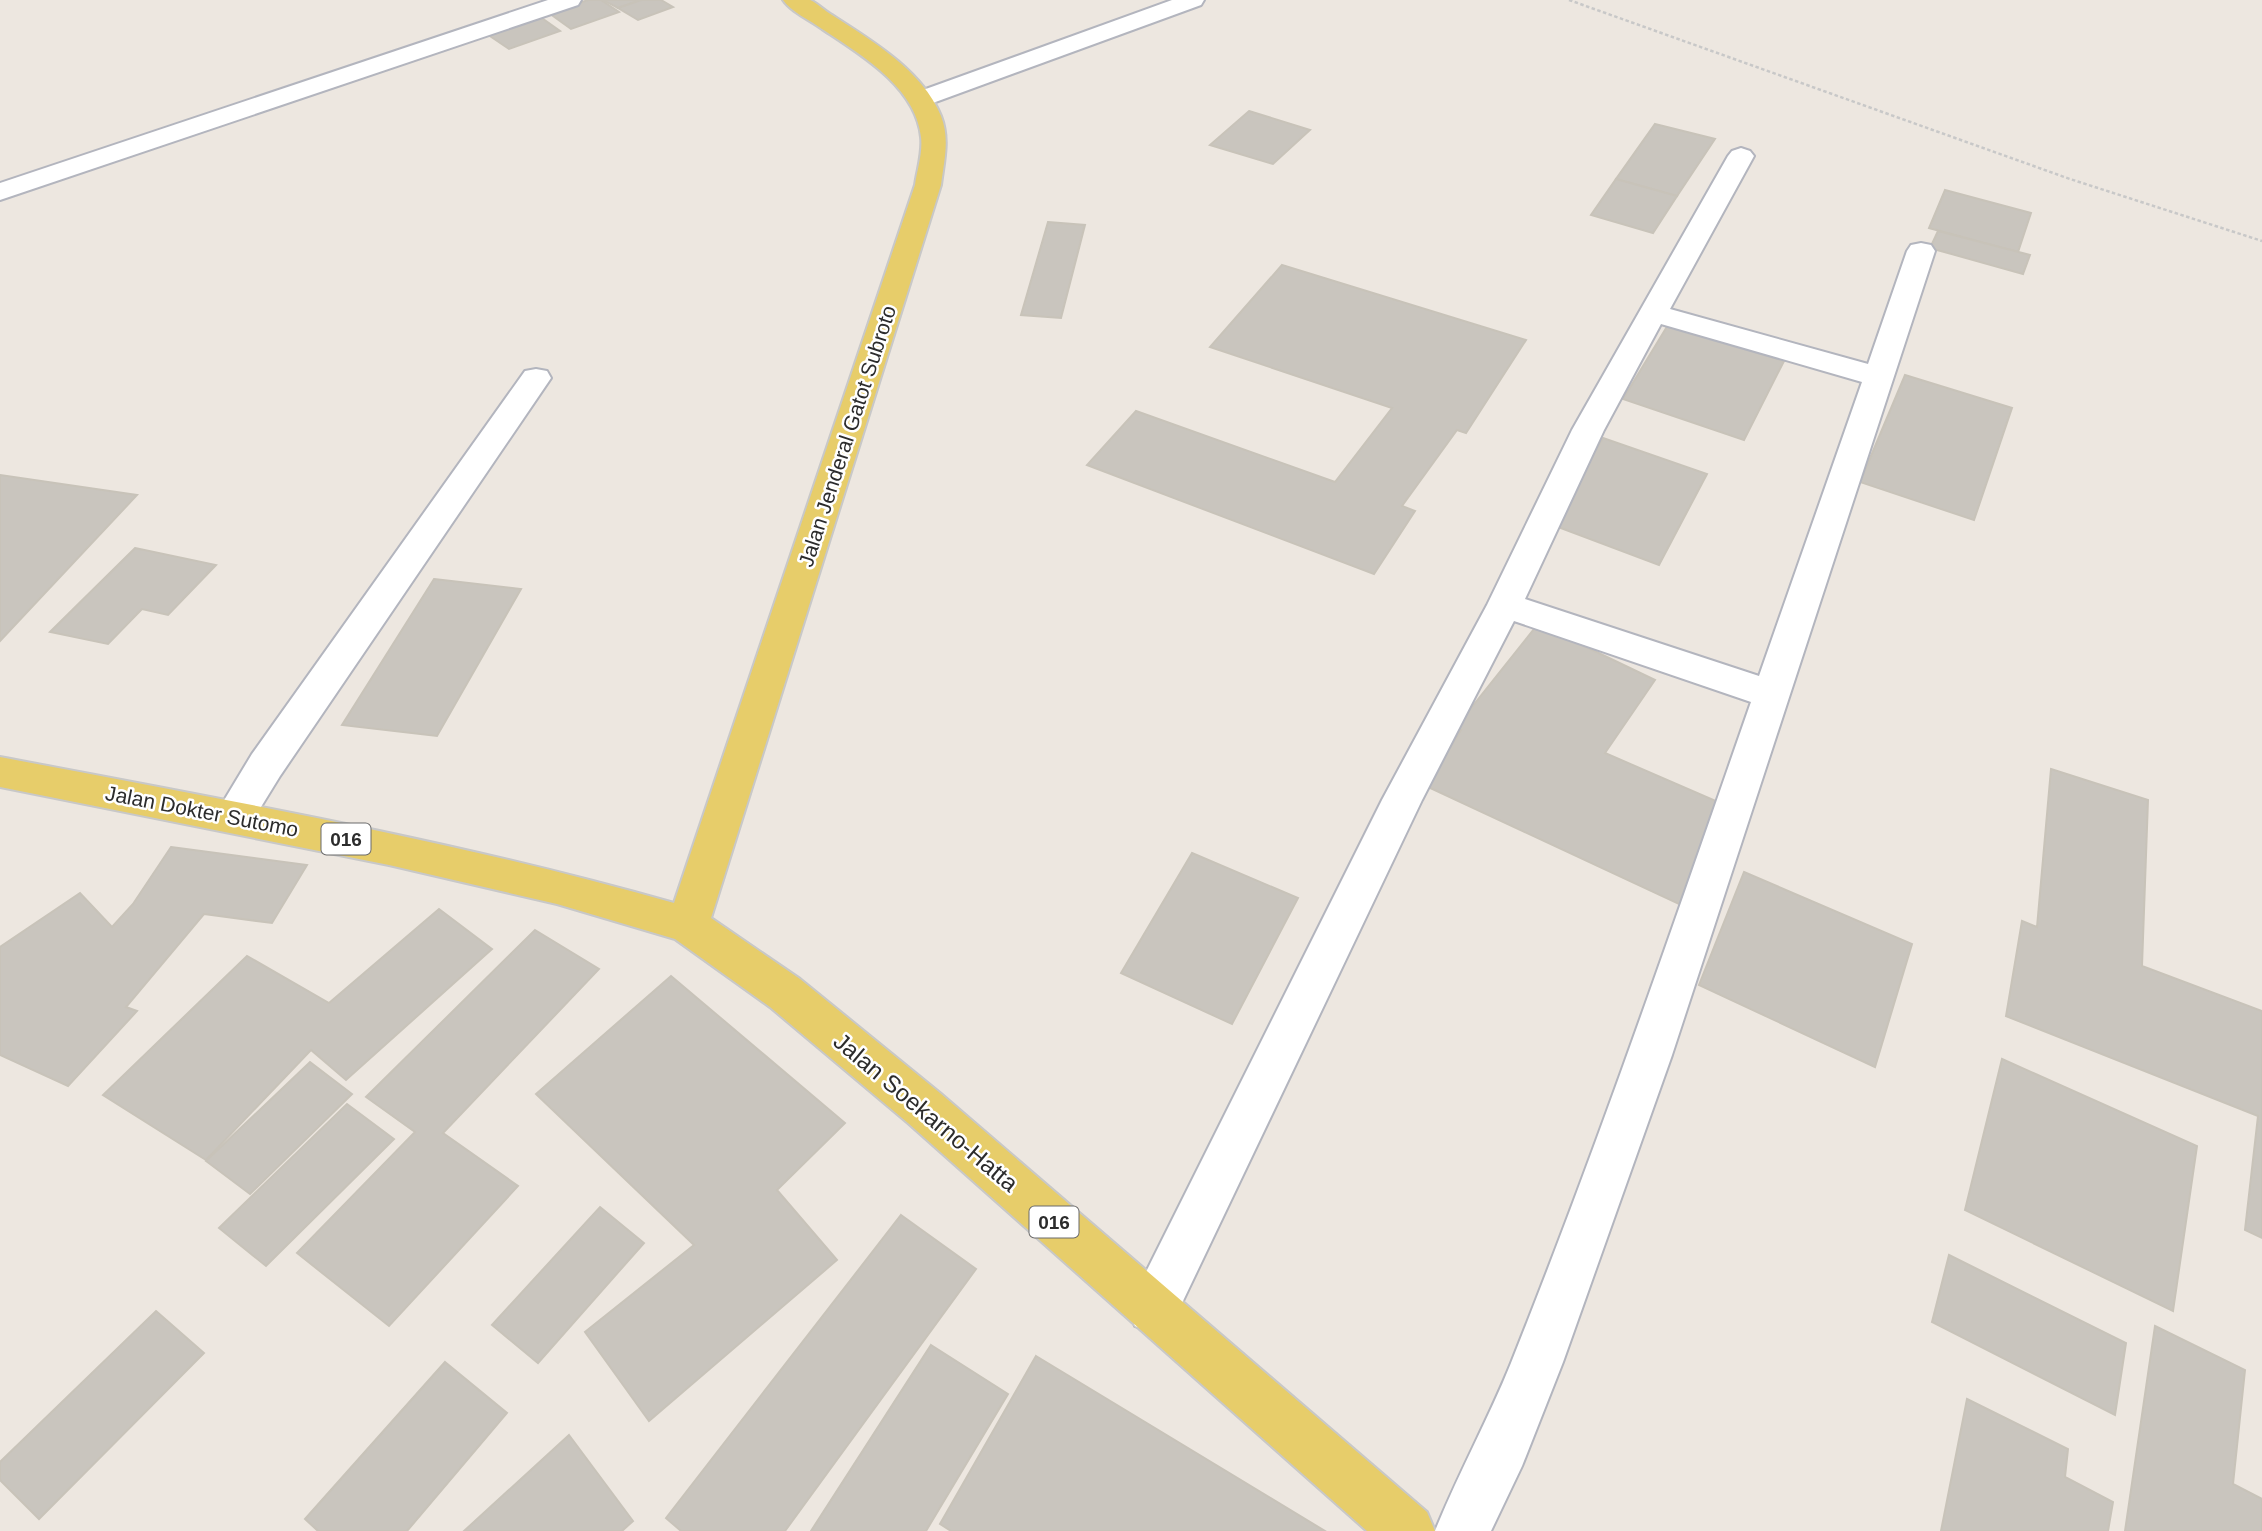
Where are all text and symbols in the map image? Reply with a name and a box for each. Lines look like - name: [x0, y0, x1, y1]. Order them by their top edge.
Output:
- street label: Jalan Jenderal Gatot Subroto: [794, 303, 900, 569]
- street label: Jalan Dokter Sutomo: [104, 781, 300, 841]
- road number: 016: [322, 824, 370, 854]
- street label: Jalan Soekarno-Hatta: [828, 1027, 1024, 1197]
- road number: 016: [1030, 1206, 1078, 1238]

